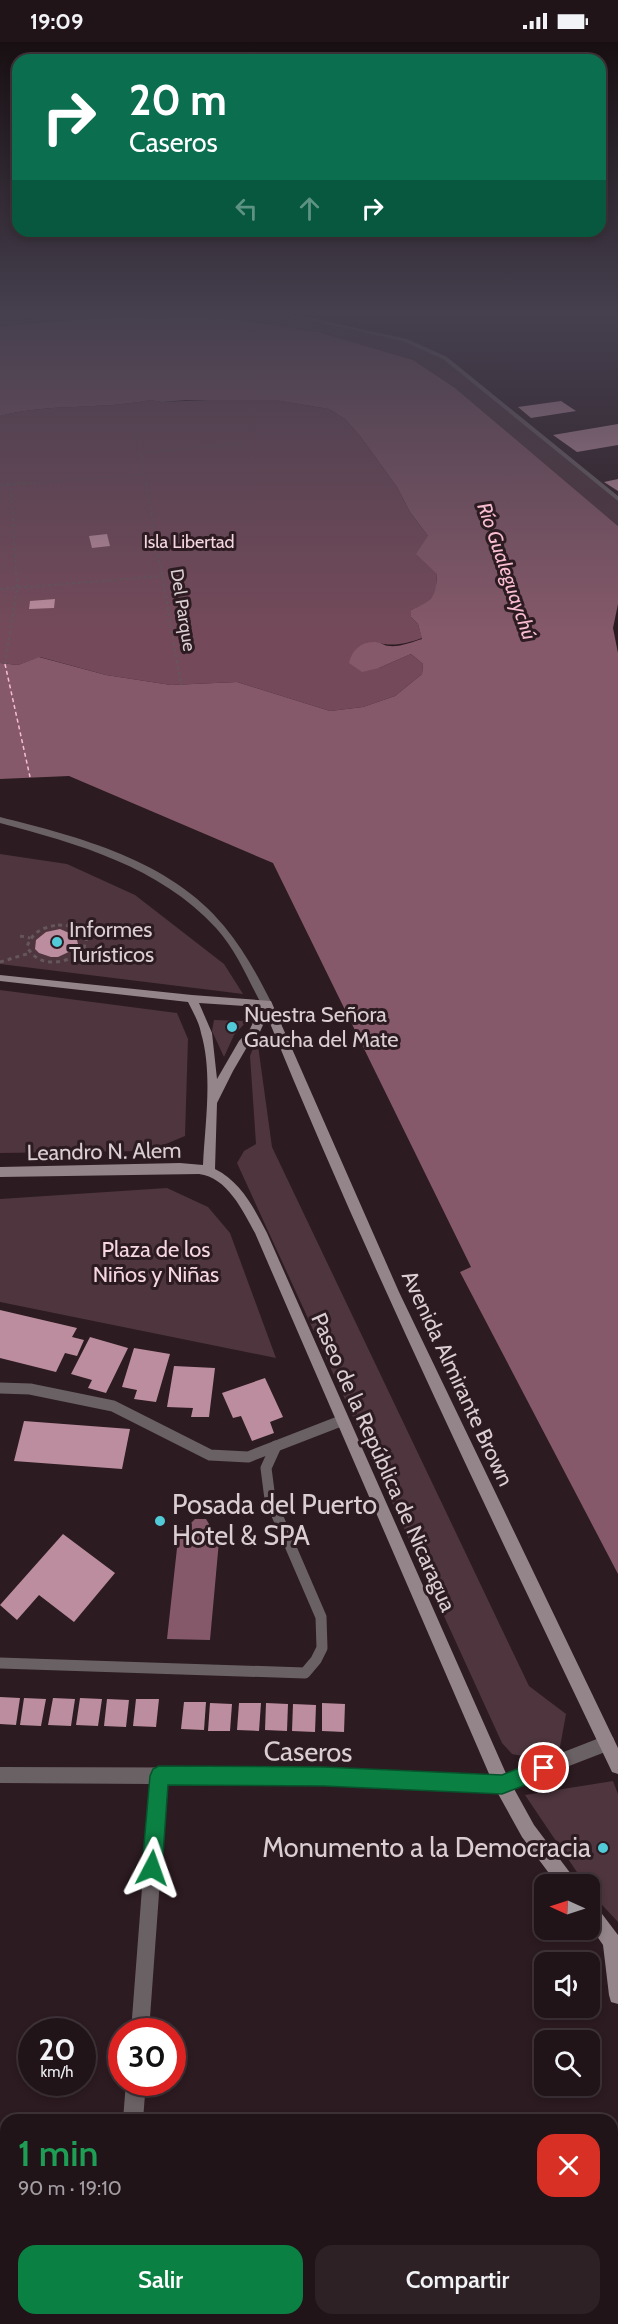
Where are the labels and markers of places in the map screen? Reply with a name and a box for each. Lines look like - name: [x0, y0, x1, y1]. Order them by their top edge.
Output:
- place label: Informes Turísticos: [69, 916, 154, 968]
- marker: Informes Turísticos: [50, 935, 64, 949]
- place label: Nuestra Señora Gaucha del Mate: [244, 1001, 399, 1053]
- marker: Nuestra Señora Gaucha del Mate: [225, 1020, 239, 1034]
- place label: Posada del Puerto Hotel & SPA: [172, 1488, 377, 1552]
- marker: Posada del Puerto Hotel & SPA: [153, 1514, 167, 1528]
- pin: [518, 1742, 569, 1793]
- place label: Monumento a la Democracia: [262, 1831, 591, 1864]
- marker: Monumento a la Democracia: [596, 1841, 610, 1855]

